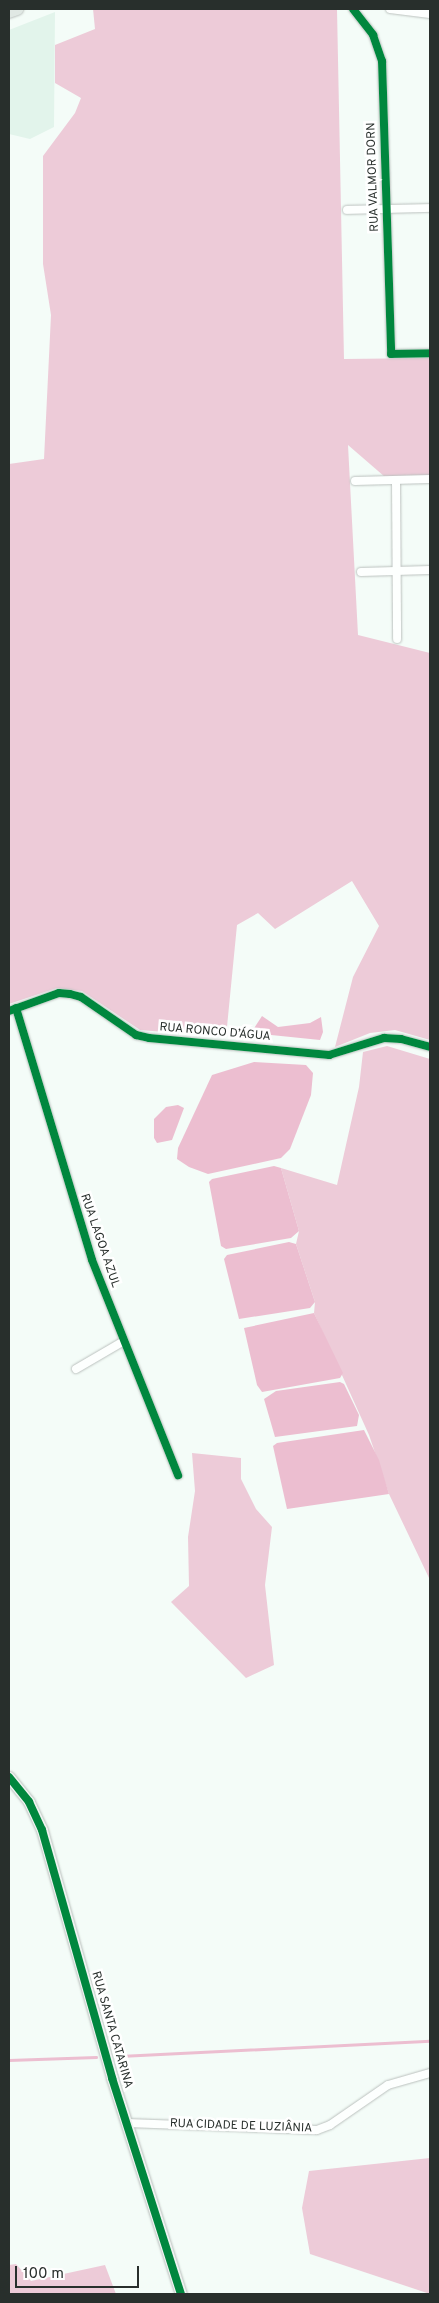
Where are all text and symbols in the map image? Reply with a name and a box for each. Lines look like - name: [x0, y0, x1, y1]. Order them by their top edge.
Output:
- street label: RUA VALMOR DORN: [365, 122, 383, 232]
- street label: RUA RONCO D’ÁGUA: [158, 1021, 272, 1045]
- street label: RUA LAGOA AZUL: [76, 1192, 122, 1290]
- street label: RUA SANTA CATARINA: [87, 1969, 135, 2091]
- street label: RUA CIDADE DE LUZIÂNIA: [169, 2117, 313, 2137]
- scale bar: [18, 2256, 141, 2288]
- text: 100 m: [23, 2265, 64, 2284]

